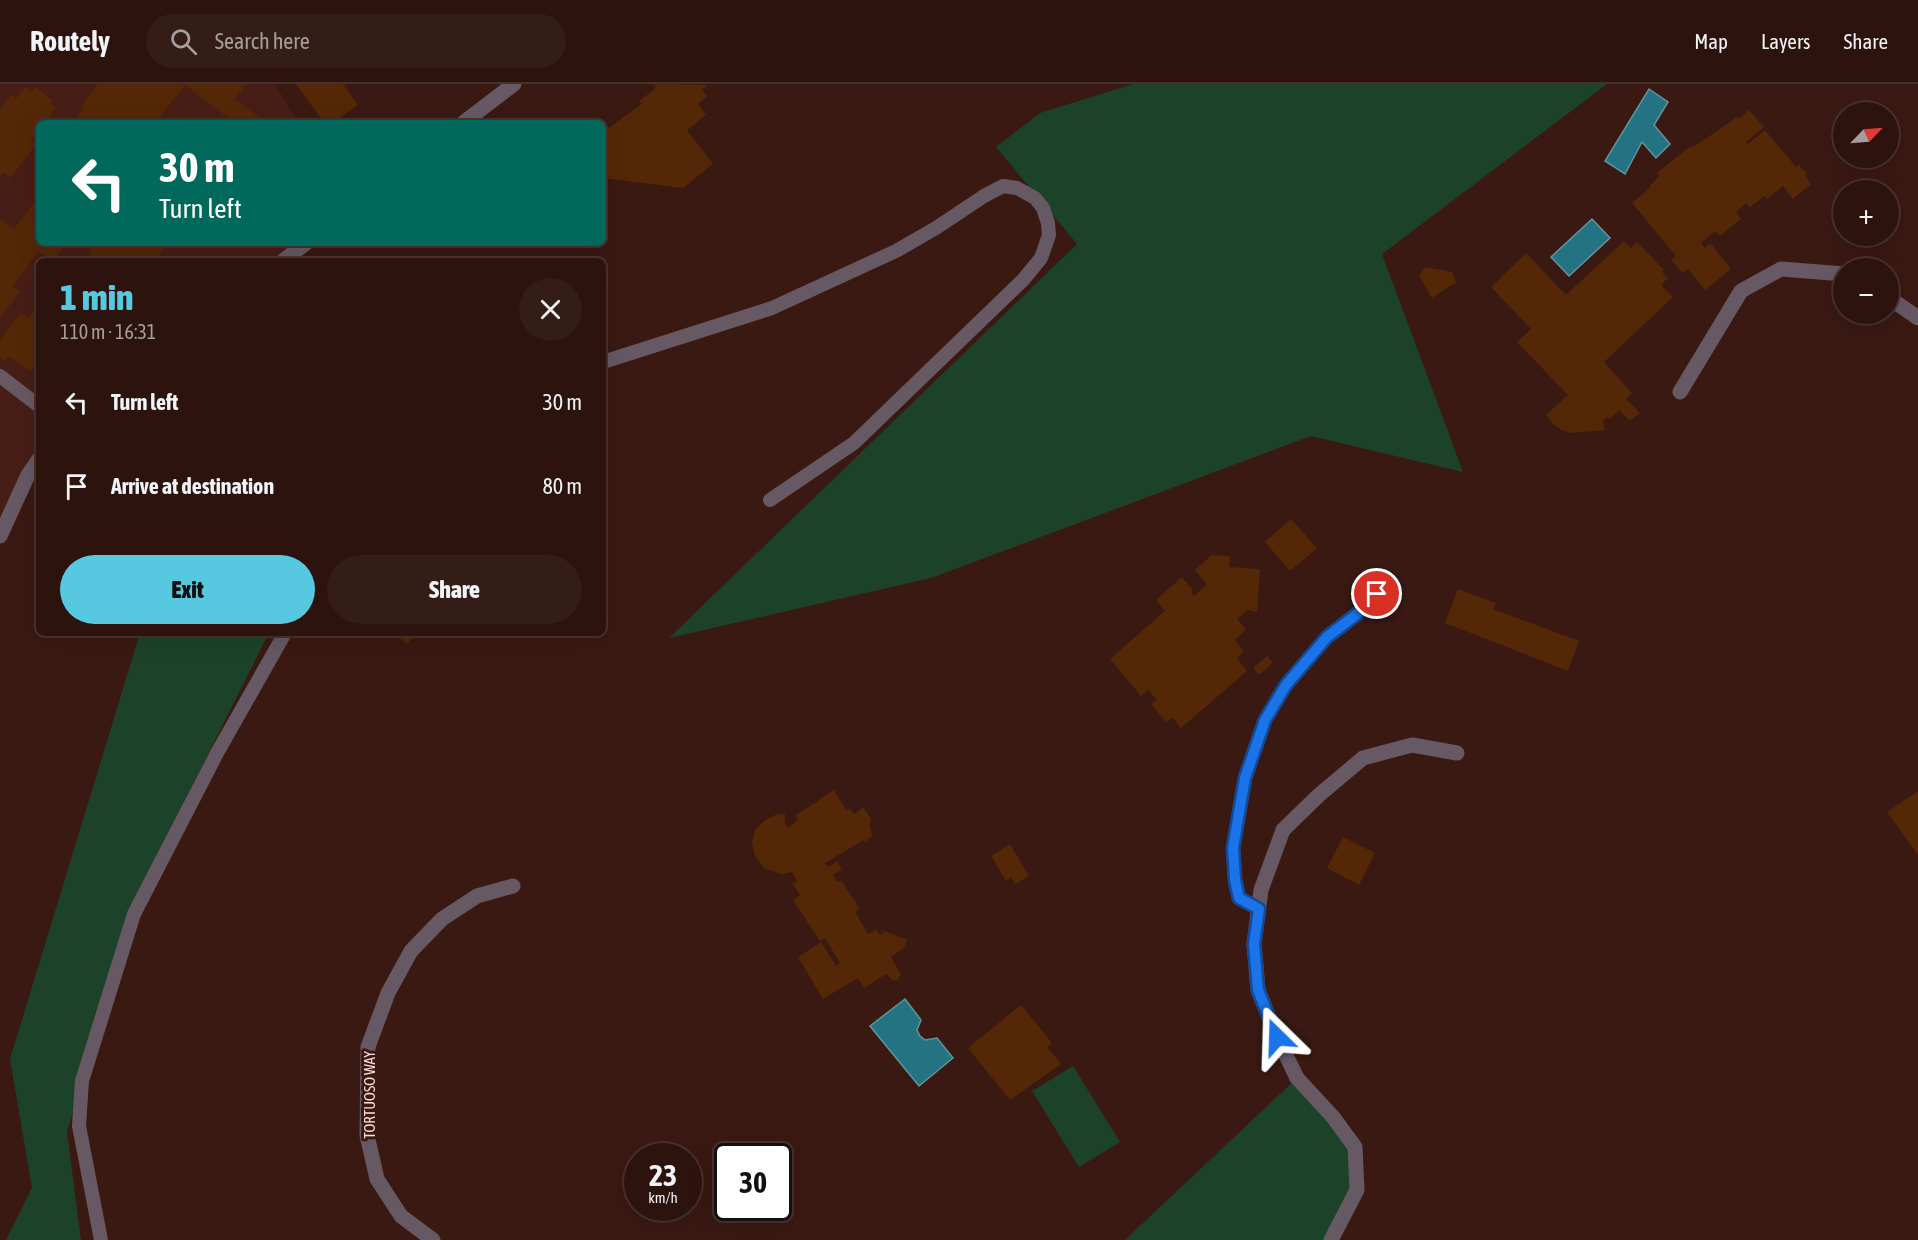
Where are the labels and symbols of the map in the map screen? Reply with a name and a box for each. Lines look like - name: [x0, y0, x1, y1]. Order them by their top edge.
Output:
- north arrow: [1833, 102, 1899, 168]
- pin: [1351, 568, 1402, 619]
- position arrow: [1245, 1005, 1309, 1069]
- street label: TORTUOSO WAY: [361, 1051, 378, 1139]
- speed limit sign: 30: [714, 1143, 792, 1221]

